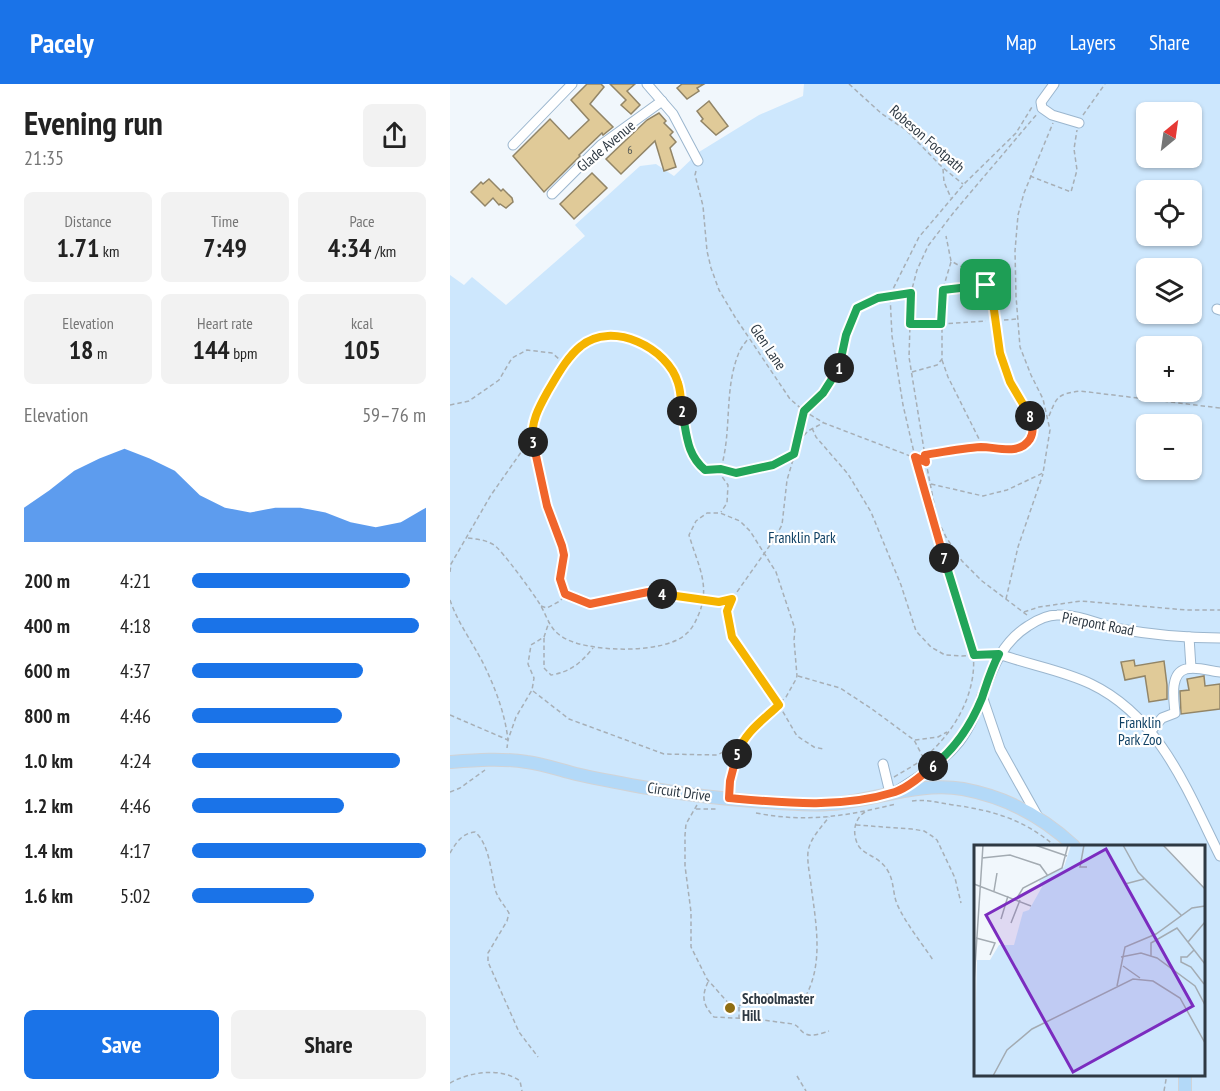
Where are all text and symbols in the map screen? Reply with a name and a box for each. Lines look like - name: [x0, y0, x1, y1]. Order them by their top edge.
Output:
- text: Pacely: [30, 24, 94, 61]
- text: Map: [1006, 29, 1037, 56]
- text: Layers: [1070, 29, 1116, 56]
- text: Share: [1149, 29, 1190, 56]
- text: Evening run: [24, 101, 163, 144]
- street label: Robeson Footpath: [886, 101, 969, 177]
- north arrow: [1136, 102, 1202, 168]
- map controls: [1136, 102, 1202, 480]
- button: share: [363, 104, 426, 167]
- street label: Glade Avenue: [573, 116, 639, 175]
- house number: 6: [627, 142, 633, 157]
- text: 21:35: [24, 145, 64, 171]
- button: locate: [1136, 180, 1202, 246]
- text: Distance: [64, 211, 112, 231]
- text: Time: [211, 211, 239, 231]
- text: Pace: [349, 211, 375, 231]
- text: 1.71: [57, 231, 99, 264]
- text: 7:49: [203, 231, 247, 264]
- text: 4:34: [328, 231, 372, 264]
- text: km: [99, 241, 119, 261]
- text: /km: [372, 241, 396, 261]
- button: layers: [1136, 258, 1202, 324]
- pin: [960, 259, 1011, 310]
- icon: arrive: [969, 268, 1002, 301]
- text: Elevation: [62, 313, 114, 333]
- text: Heart rate: [197, 313, 253, 333]
- text: kcal: [351, 313, 373, 333]
- street label: Glen Lane: [746, 320, 791, 373]
- text: 18: [69, 333, 94, 366]
- text: 144: [192, 333, 230, 366]
- text: 105: [343, 333, 381, 366]
- button: +: [1136, 336, 1202, 402]
- text: m: [94, 343, 107, 363]
- text: bpm: [230, 343, 258, 363]
- pin: 1: [824, 353, 854, 383]
- text: 1: [835, 358, 843, 378]
- pin: 2: [667, 396, 697, 426]
- text: 2: [678, 401, 686, 421]
- pin: 8: [1015, 401, 1045, 431]
- text: Elevation: [24, 402, 88, 428]
- text: 59–76 m: [362, 402, 426, 428]
- text: 8: [1026, 406, 1034, 426]
- button: −: [1136, 414, 1202, 480]
- pin: 3: [518, 427, 548, 457]
- text: 3: [529, 432, 537, 452]
- park label: Franklin Park: [768, 528, 836, 547]
- pin: 7: [929, 543, 959, 573]
- text: 7: [940, 548, 948, 568]
- text: 200 m: [24, 568, 70, 594]
- text: 4:21: [120, 568, 151, 594]
- pin: 4: [647, 579, 677, 609]
- text: 4: [658, 584, 666, 604]
- street label: Pierpont Road: [1061, 607, 1136, 640]
- text: 400 m: [24, 613, 70, 639]
- text: 4:18: [120, 613, 151, 639]
- text: 600 m: [24, 658, 70, 684]
- text: 4:37: [120, 658, 151, 684]
- text: 800 m: [24, 703, 70, 729]
- text: 4:46: [120, 703, 151, 729]
- park label: Franklin Park Zoo: [1118, 713, 1162, 749]
- pin: 5: [722, 739, 752, 769]
- text: 5: [733, 744, 741, 764]
- text: 1.0 km: [24, 748, 73, 774]
- text: 4:24: [120, 748, 151, 774]
- pin: 6: [918, 751, 948, 781]
- text: 6: [929, 756, 937, 776]
- street label: Circuit Drive: [646, 778, 712, 805]
- text: 1.2 km: [24, 793, 73, 819]
- text: 4:46: [120, 793, 151, 819]
- text: 1.4 km: [24, 838, 73, 864]
- text: 4:17: [120, 838, 151, 864]
- inset map: [974, 845, 1205, 1076]
- text: 1.6 km: [24, 883, 73, 909]
- text: 5:02: [120, 883, 151, 909]
- place label: Schoolmaster Hill: [742, 989, 815, 1025]
- marker: Schoolmaster Hill: [723, 1001, 737, 1015]
- button: Save: [24, 1010, 219, 1079]
- button: Share: [231, 1010, 426, 1079]

